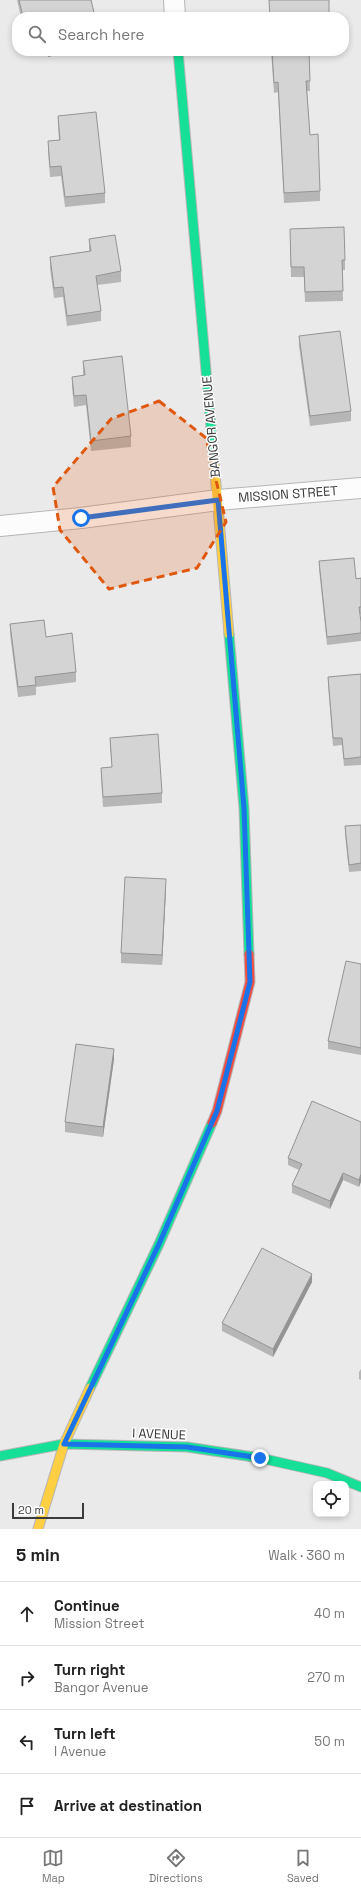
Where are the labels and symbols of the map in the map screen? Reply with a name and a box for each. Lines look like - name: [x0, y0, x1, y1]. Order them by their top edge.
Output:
- street label: BANGOR AVENUE: [198, 376, 224, 478]
- street label: MISSION STREET: [238, 482, 339, 506]
- route start: [72, 509, 90, 527]
- street label: I AVENUE: [132, 1425, 186, 1443]
- route end: [251, 1449, 269, 1467]
- scale bar: [12, 1501, 84, 1520]

